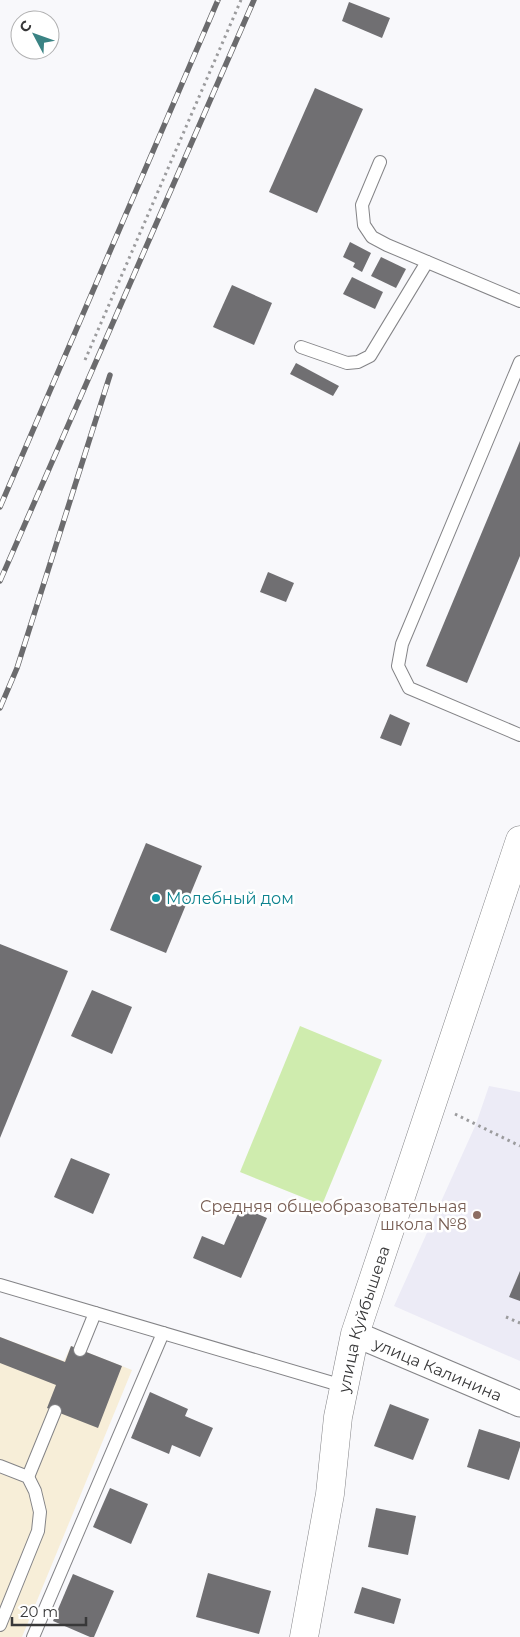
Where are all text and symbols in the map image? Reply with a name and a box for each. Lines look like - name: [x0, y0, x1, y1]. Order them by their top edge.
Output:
- north arrow: [10, 10, 60, 60]
- text: С: [15, 17, 35, 36]
- place label: Молебный дом: [166, 889, 294, 908]
- marker: Молебный дом: [150, 892, 162, 904]
- place label: Средняя общеобразовательная школа №8: [200, 1197, 467, 1234]
- marker: Средняя общеобразовательная школа №8: [471, 1209, 483, 1221]
- street label: улица Куйбышева: [334, 1243, 393, 1395]
- street label: улица Калинина: [370, 1333, 505, 1405]
- scale bar: [12, 1594, 86, 1626]
- text: 20 m: [20, 1602, 58, 1621]

